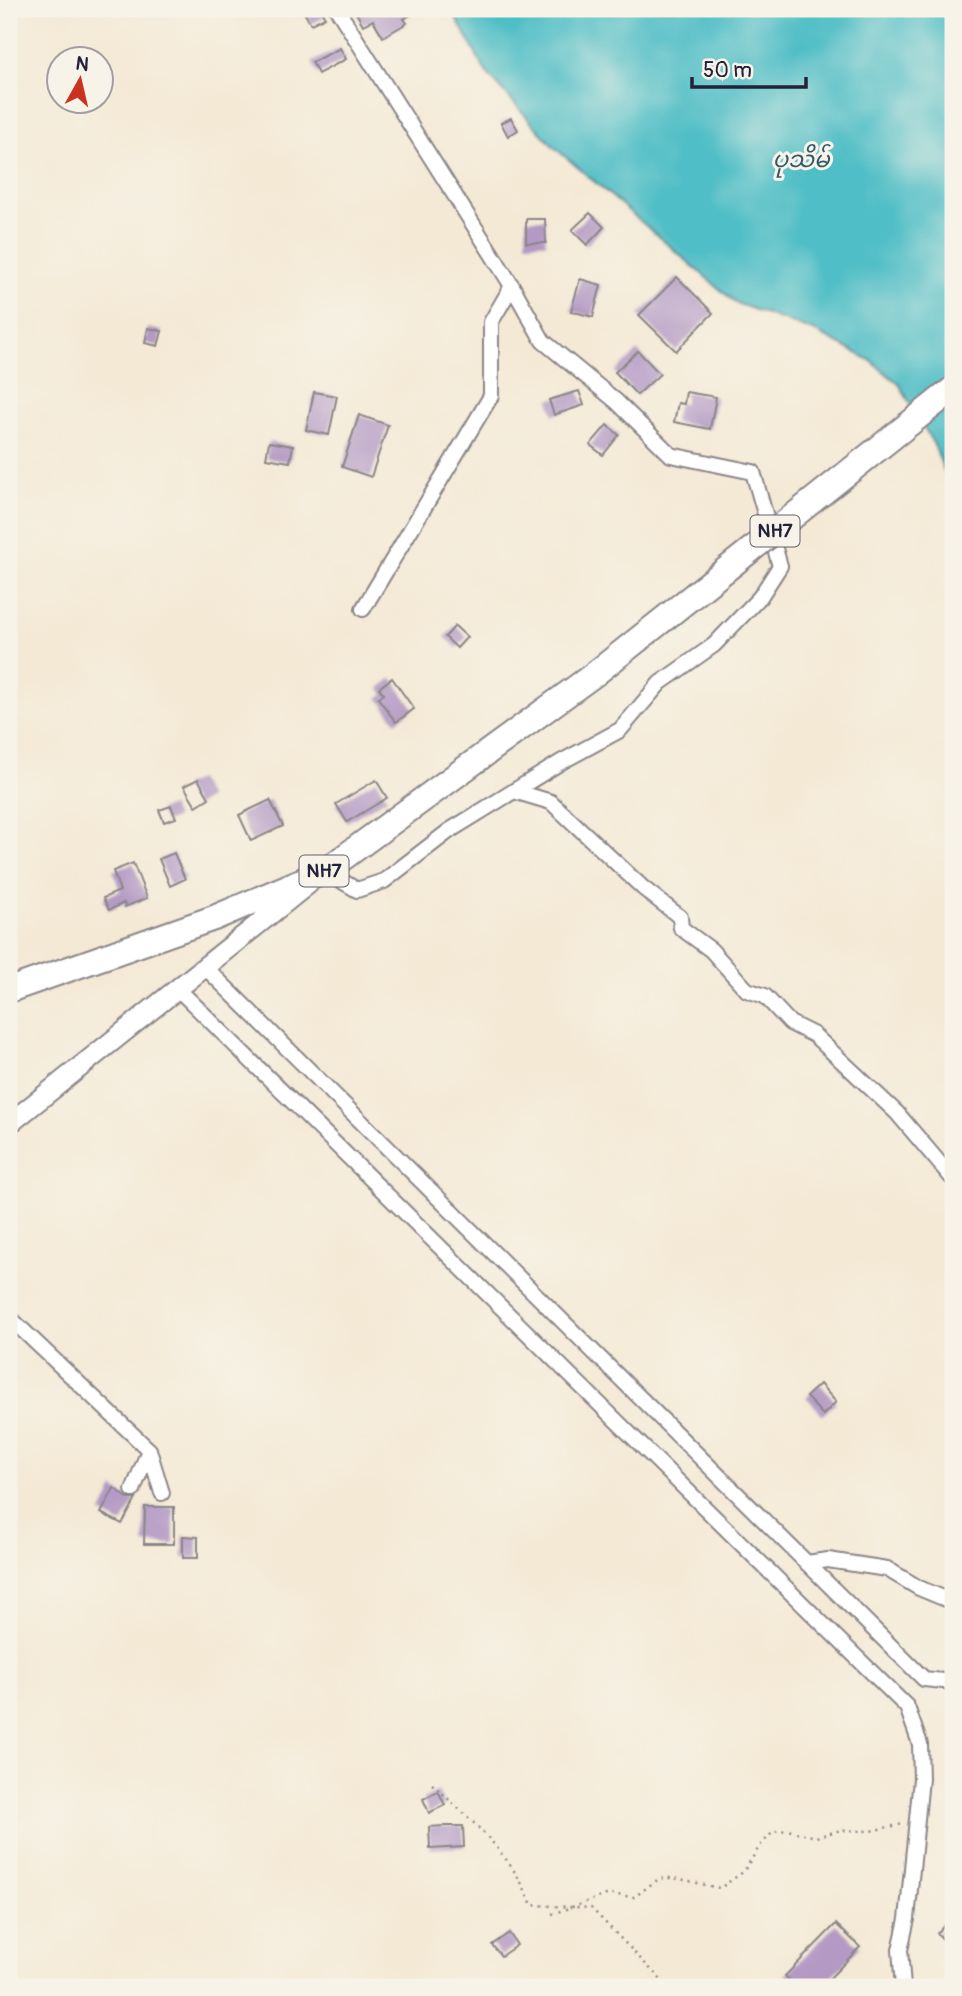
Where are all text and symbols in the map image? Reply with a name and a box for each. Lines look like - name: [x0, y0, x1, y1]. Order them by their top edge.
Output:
- north arrow: [46, 46, 116, 116]
- scale bar: [692, 46, 806, 90]
- text: N: [74, 51, 90, 77]
- text: 50 m: [703, 57, 752, 84]
- water label: ပုသိမ်: [772, 143, 831, 178]
- road number: NH7: [750, 516, 800, 546]
- road number: NH7: [300, 856, 348, 886]

